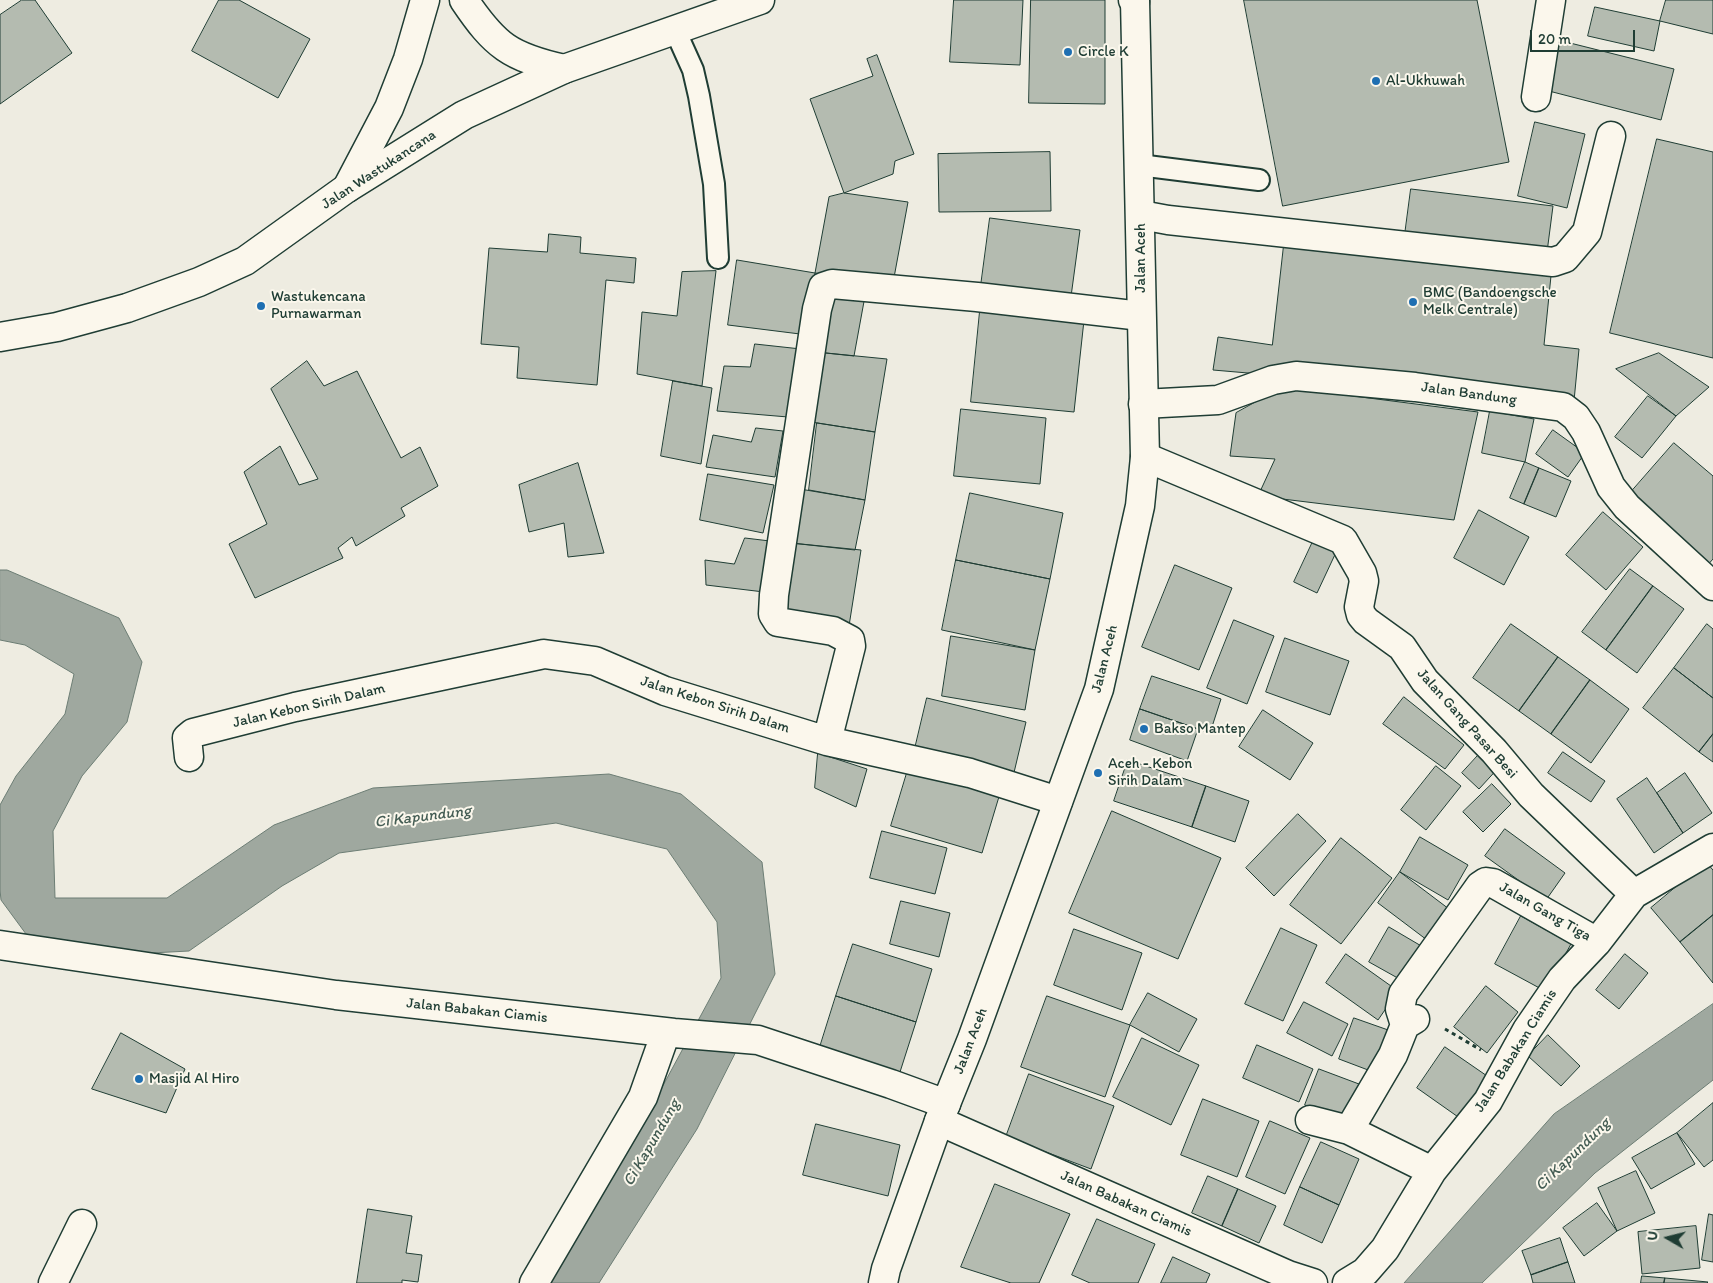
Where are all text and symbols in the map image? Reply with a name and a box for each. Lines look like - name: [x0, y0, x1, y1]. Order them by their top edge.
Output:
- scale bar: [1533, 20, 1638, 52]
- text: 20 m: [1538, 30, 1571, 48]
- place label: Circle K: [1078, 43, 1129, 61]
- marker: Circle K: [1062, 46, 1074, 58]
- place label: Al-Ukhuwah: [1386, 72, 1465, 90]
- marker: Al-Ukhuwah: [1370, 75, 1382, 87]
- street label: Jalan Wastukancana: [318, 126, 440, 214]
- street label: Jalan Aceh: [1132, 223, 1150, 293]
- place label: BMC (Bandoengsche Melk Centrale): [1423, 284, 1557, 319]
- place label: Wastukencana Purnawarman: [271, 288, 366, 323]
- marker: BMC (Bandoengsche Melk Centrale): [1407, 296, 1419, 308]
- marker: Wastukencana Purnawarman: [255, 300, 267, 312]
- street label: Jalan Bandung: [1420, 378, 1518, 410]
- street label: Jalan Aceh: [1088, 623, 1122, 695]
- street label: Jalan Gang Pasar Besi: [1413, 665, 1521, 783]
- street label: Jalan Kebon Sirih Dalam: [638, 672, 792, 738]
- street label: Jalan Kebon Sirih Dalam: [231, 680, 387, 732]
- place label: Bakso Mantep: [1154, 720, 1246, 738]
- marker: Bakso Mantep: [1138, 723, 1150, 735]
- place label: Aceh - Kebon Sirih Dalam: [1108, 755, 1192, 790]
- marker: Aceh - Kebon Sirih Dalam: [1092, 767, 1104, 779]
- water label: Ci Kapundung: [374, 802, 472, 832]
- street label: Jalan Gang Tiga: [1496, 879, 1594, 945]
- street label: Jalan Babakan Ciamis: [1471, 986, 1561, 1116]
- street label: Jalan Babakan Ciamis: [406, 995, 548, 1027]
- street label: Jalan Aceh: [950, 1005, 992, 1077]
- place label: Masjid Al Hiro: [149, 1070, 239, 1088]
- marker: Masjid Al Hiro: [133, 1073, 145, 1085]
- water label: Ci Kapundung: [619, 1096, 685, 1190]
- water label: Ci Kapundung: [1531, 1114, 1615, 1196]
- street label: Jalan Babakan Ciamis: [1058, 1167, 1194, 1241]
- north arrow: [1643, 1213, 1693, 1263]
- text: U: [1644, 1230, 1662, 1242]

